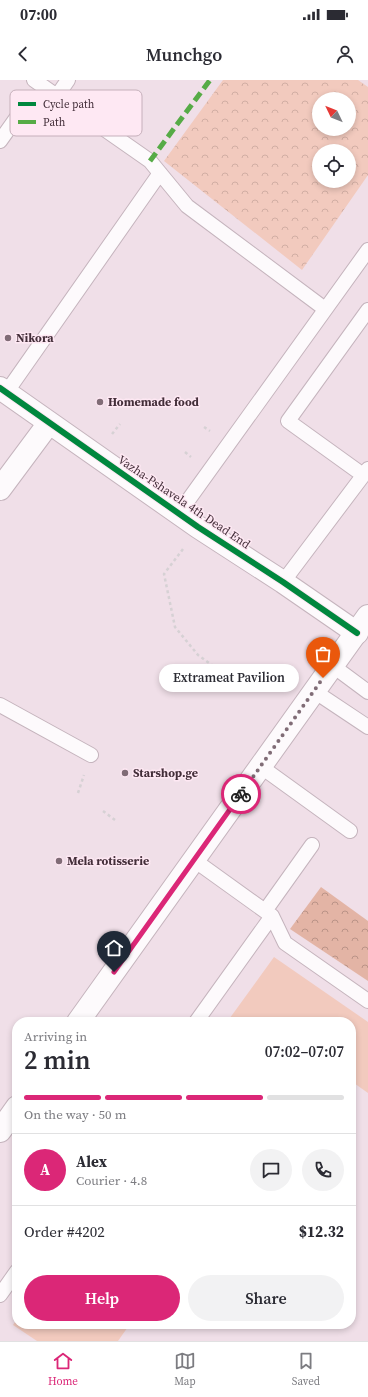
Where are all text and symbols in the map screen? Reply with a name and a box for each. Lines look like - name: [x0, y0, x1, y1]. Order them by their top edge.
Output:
- text: 07:00: [20, 4, 57, 25]
- text: Munchgo: [146, 42, 222, 67]
- icon: back: [12, 43, 34, 65]
- icon: person: [334, 43, 356, 65]
- legend: [10, 90, 142, 136]
- north arrow: [312, 92, 356, 136]
- map controls: [312, 92, 356, 188]
- text: Cycle path: [43, 97, 95, 112]
- text: Path: [43, 115, 66, 130]
- button: locate: [312, 144, 356, 188]
- place label: Nikora: [16, 330, 54, 346]
- marker: Nikora: [3, 333, 13, 343]
- place label: Homemade food: [108, 394, 199, 410]
- marker: Homemade food: [95, 397, 105, 407]
- street label: Vazha-Pshavela 4th Dead End: [115, 452, 254, 552]
- pin: [306, 637, 340, 678]
- icon: bag: [312, 643, 334, 665]
- callout: Extrameat Pavilion: [159, 664, 299, 692]
- text: Extrameat Pavilion: [173, 669, 285, 686]
- place label: Starshop.ge: [133, 765, 198, 781]
- marker: Starshop.ge: [120, 768, 130, 778]
- courier: [221, 774, 261, 814]
- icon: bike: [230, 783, 252, 805]
- place label: Mela rotisserie: [67, 853, 149, 869]
- marker: Mela rotisserie: [54, 856, 64, 866]
- pin: [97, 931, 131, 972]
- icon: home: [103, 937, 125, 959]
- text: Arriving in: [24, 1028, 87, 1045]
- text: 07:02–07:07: [265, 1041, 344, 1062]
- text: 2 min: [24, 1042, 91, 1078]
- text: On the way · 50 m: [24, 1106, 126, 1123]
- button: chat: [250, 1149, 292, 1191]
- button: phone: [302, 1149, 344, 1191]
- text: Alex: [76, 1151, 107, 1172]
- text: A: [40, 1159, 50, 1180]
- text: Courier · 4.8: [76, 1172, 147, 1189]
- text: Order #4202: [24, 1221, 105, 1242]
- text: $12.32: [299, 1221, 344, 1242]
- button: Help: [24, 1275, 180, 1321]
- button: Share: [188, 1275, 344, 1321]
- tab: Home: [48, 1350, 78, 1389]
- tab: Map: [174, 1350, 196, 1389]
- tab: Saved: [292, 1350, 320, 1389]

